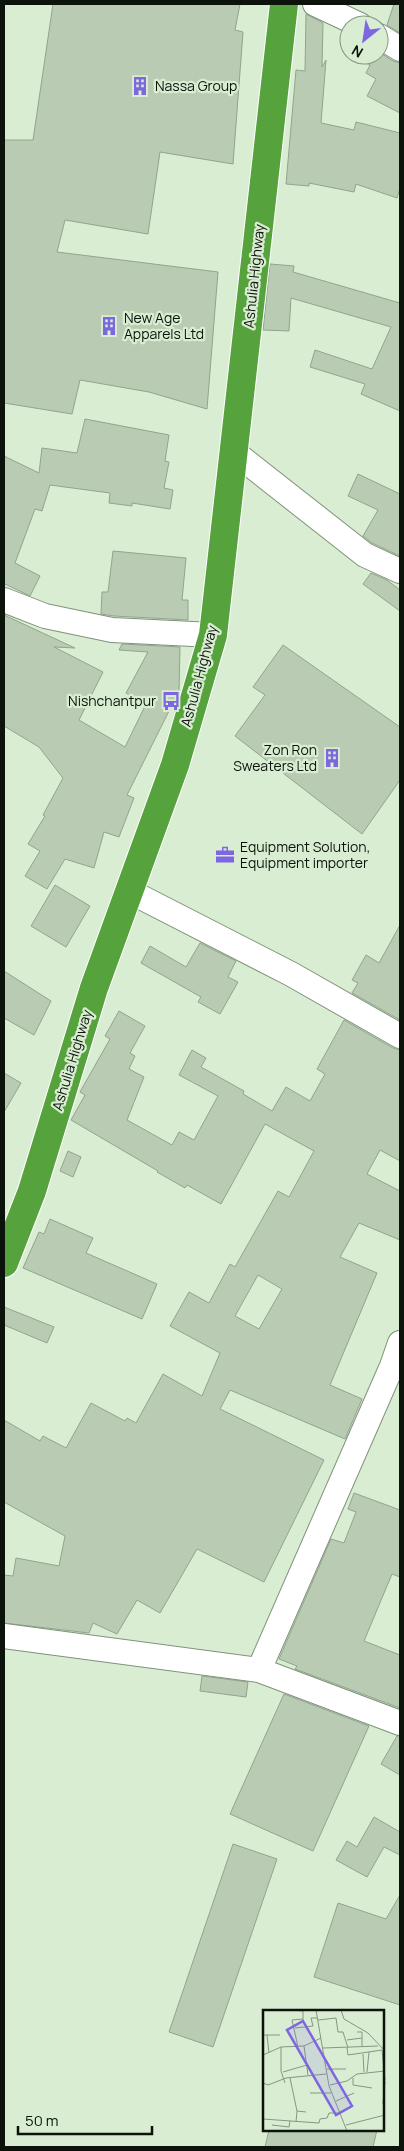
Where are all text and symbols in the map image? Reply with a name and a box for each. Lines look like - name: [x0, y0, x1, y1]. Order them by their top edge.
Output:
- north arrow: [339, 15, 389, 65]
- text: N: [348, 41, 366, 62]
- building icon: Nassa Group: [129, 75, 151, 97]
- place label: Nassa Group: [155, 76, 237, 95]
- street label: Ashulia Highway: [239, 222, 268, 329]
- place label: New Age Apparels Ltd: [124, 308, 204, 343]
- building icon: New Age Apparels Ltd: [98, 315, 120, 337]
- street label: Ashulia Highway: [176, 622, 221, 729]
- bus stop icon: Nishchantpur: [160, 690, 182, 712]
- place label: Nishchantpur: [68, 691, 156, 710]
- place label: Zon Ron Sweaters Ltd: [233, 740, 317, 775]
- building icon: Zon Ron Sweaters Ltd: [321, 747, 343, 769]
- place label: Equipment Solution, Equipment importer: [240, 837, 370, 872]
- office icon: Equipment Solution, Equipment importer: [214, 844, 236, 866]
- street label: Ashulia Highway: [47, 1007, 96, 1113]
- inset map: [263, 2010, 384, 2131]
- scale bar: [18, 2104, 151, 2136]
- text: 50 m: [25, 2110, 59, 2131]

